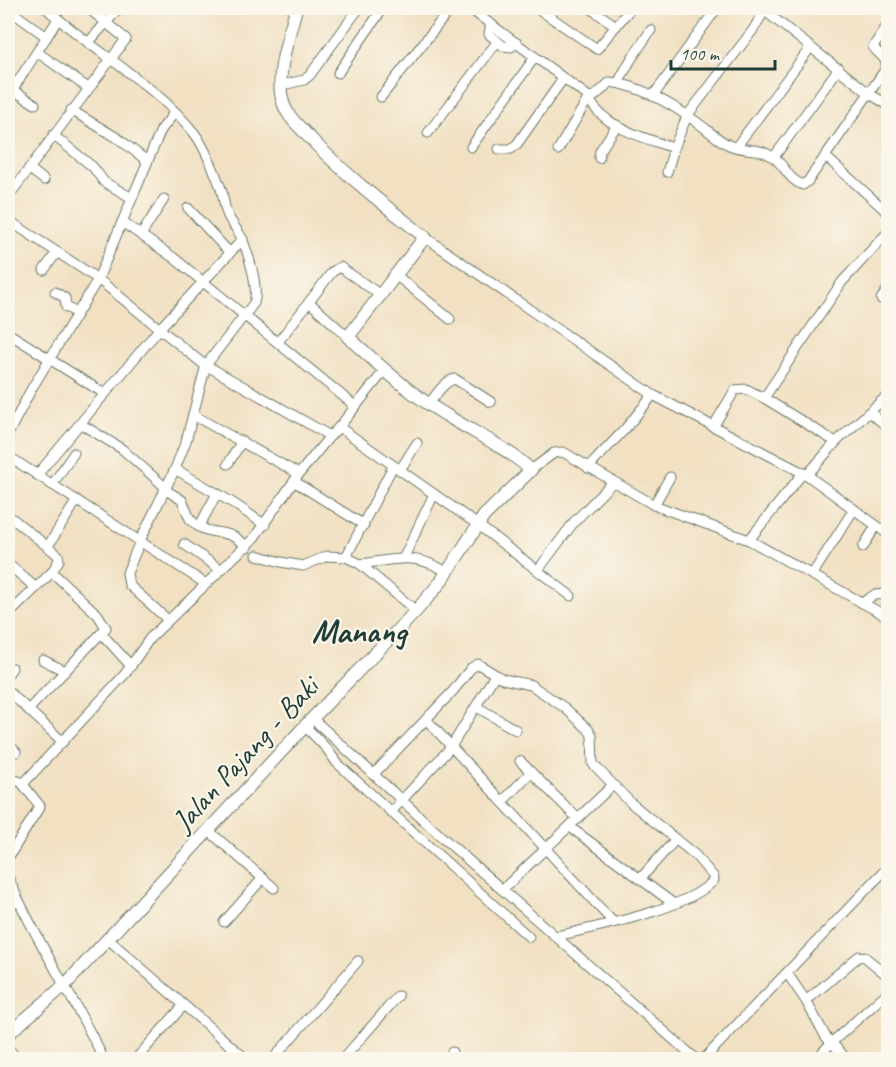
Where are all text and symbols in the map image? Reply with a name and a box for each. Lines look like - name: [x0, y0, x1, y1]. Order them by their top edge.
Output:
- scale bar: [671, 33, 774, 71]
- text: 100 m: [680, 43, 721, 65]
- district label: Manang: [312, 610, 409, 652]
- street label: Jalan Pajang - Baki: [162, 666, 329, 841]

